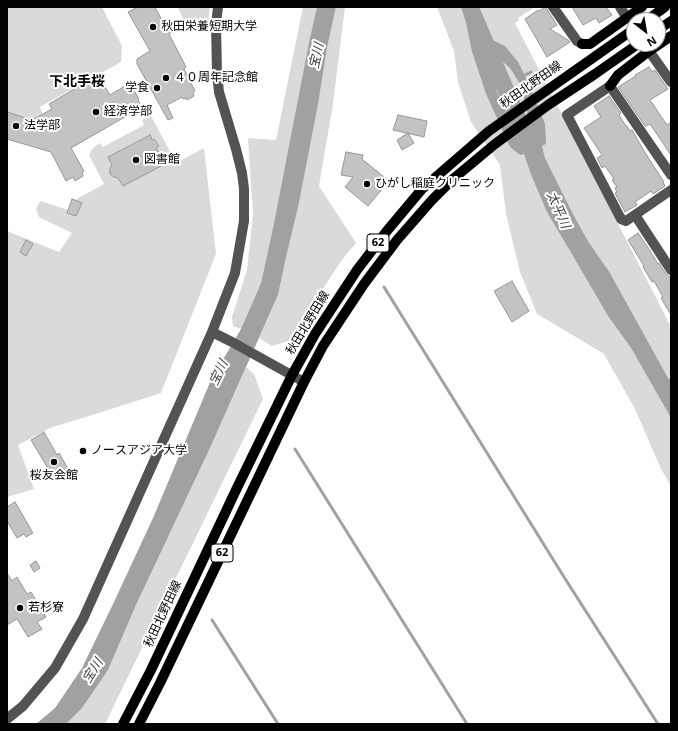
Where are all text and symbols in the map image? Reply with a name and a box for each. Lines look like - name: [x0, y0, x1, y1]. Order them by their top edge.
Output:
- north arrow: [626, 12, 666, 52]
- place label: 秋田栄養短期大学: [161, 20, 257, 34]
- marker: 秋田栄養短期大学: [148, 22, 158, 32]
- text: N: [644, 33, 660, 51]
- water label: 宝川: [306, 42, 328, 70]
- street label: 秋田北野田線: [497, 58, 565, 112]
- place label: ４０周年記念館: [174, 71, 258, 85]
- marker: ４０周年記念館: [161, 73, 171, 83]
- district label: 下北手桜: [49, 74, 105, 90]
- place label: 学食: [125, 81, 149, 95]
- marker: 学食: [152, 83, 162, 93]
- place label: 経済学部: [104, 105, 152, 119]
- marker: 経済学部: [91, 107, 101, 117]
- place label: 法学部: [24, 119, 60, 133]
- marker: 法学部: [11, 121, 21, 131]
- place label: 図書館: [144, 153, 180, 167]
- marker: 図書館: [131, 155, 141, 165]
- place label: ひがし稲庭クリニック: [375, 177, 495, 191]
- marker: ひがし稲庭クリニック: [362, 179, 372, 189]
- water label: 太平川: [543, 189, 573, 231]
- road number: 62: [367, 234, 389, 252]
- street label: 秋田北野田線: [283, 288, 333, 358]
- water label: 宝川: [206, 358, 232, 388]
- place label: ノースアジア大学: [91, 444, 187, 458]
- marker: ノースアジア大学: [78, 446, 88, 456]
- marker: 桜友会館: [49, 457, 59, 467]
- place label: 桜友会館: [30, 469, 78, 483]
- road number: 62: [211, 544, 233, 562]
- street label: 秋田北野田線: [141, 578, 185, 650]
- place label: 若杉寮: [28, 601, 64, 615]
- marker: 若杉寮: [15, 603, 25, 613]
- water label: 宝川: [79, 656, 107, 686]

